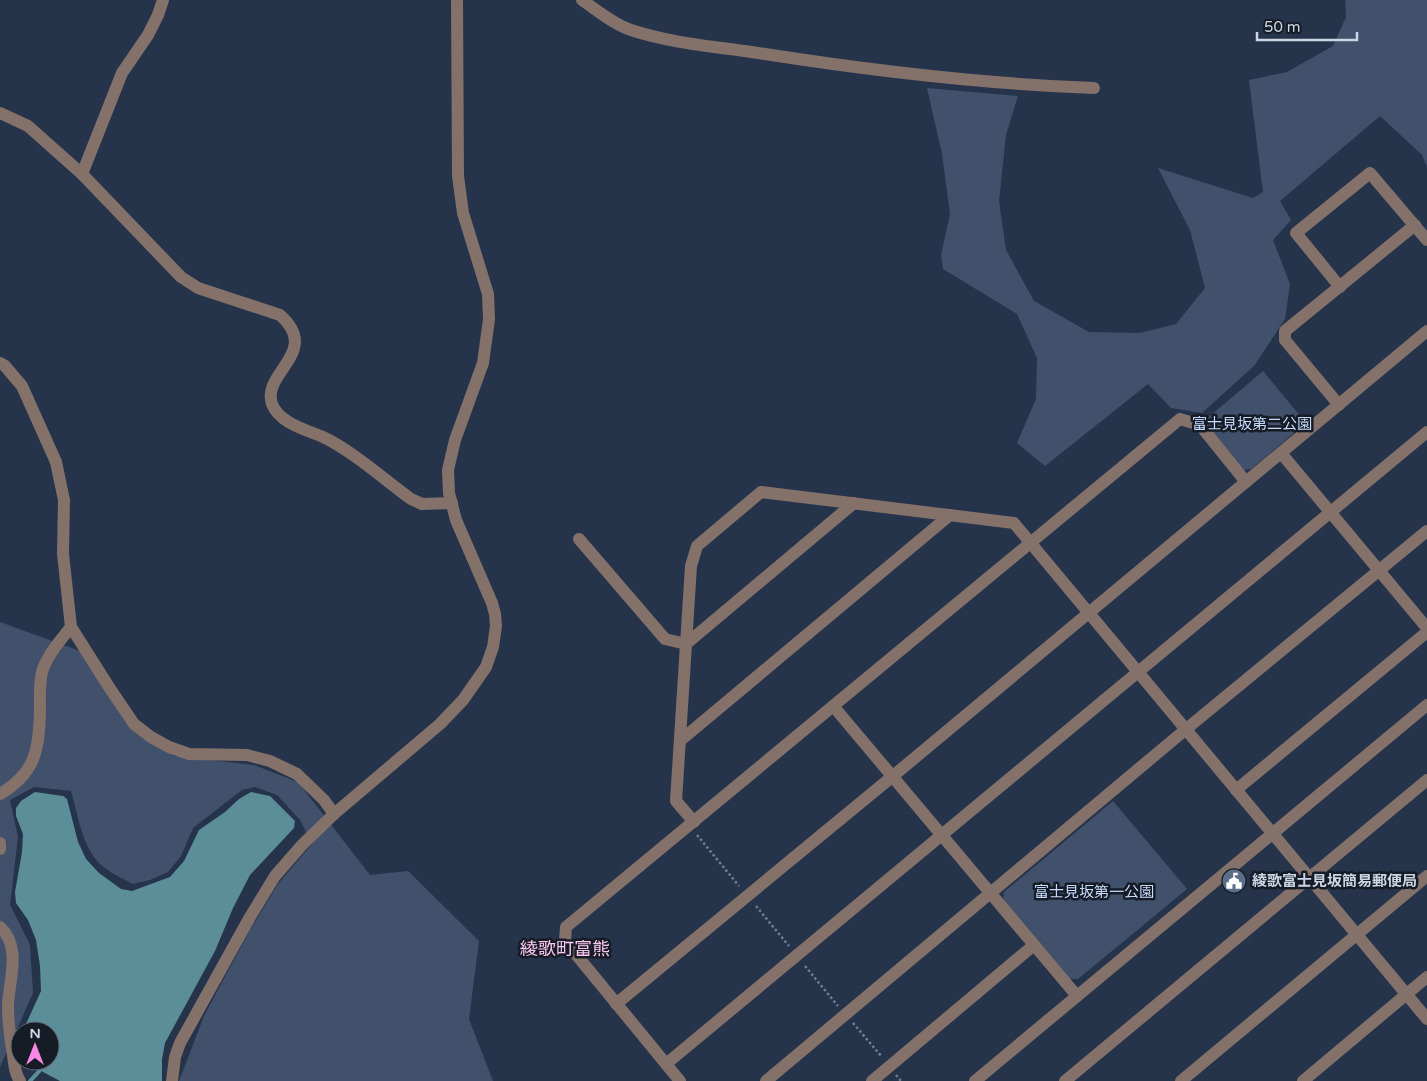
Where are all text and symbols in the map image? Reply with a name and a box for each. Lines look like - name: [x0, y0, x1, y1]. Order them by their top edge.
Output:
- scale bar: [1257, 10, 1357, 42]
- text: 50 m: [1264, 18, 1301, 36]
- park label: 富士見坂第二公園: [1192, 415, 1312, 433]
- public building icon: 綾歌富士見坂簡易郵便局: [1221, 868, 1247, 894]
- place label: 綾歌富士見坂簡易郵便局: [1252, 872, 1417, 890]
- park label: 富士見坂第一公園: [1034, 883, 1154, 901]
- district label: 綾歌町富熊: [520, 938, 610, 960]
- north arrow: [10, 1021, 60, 1071]
- text: N: [29, 1025, 41, 1042]

